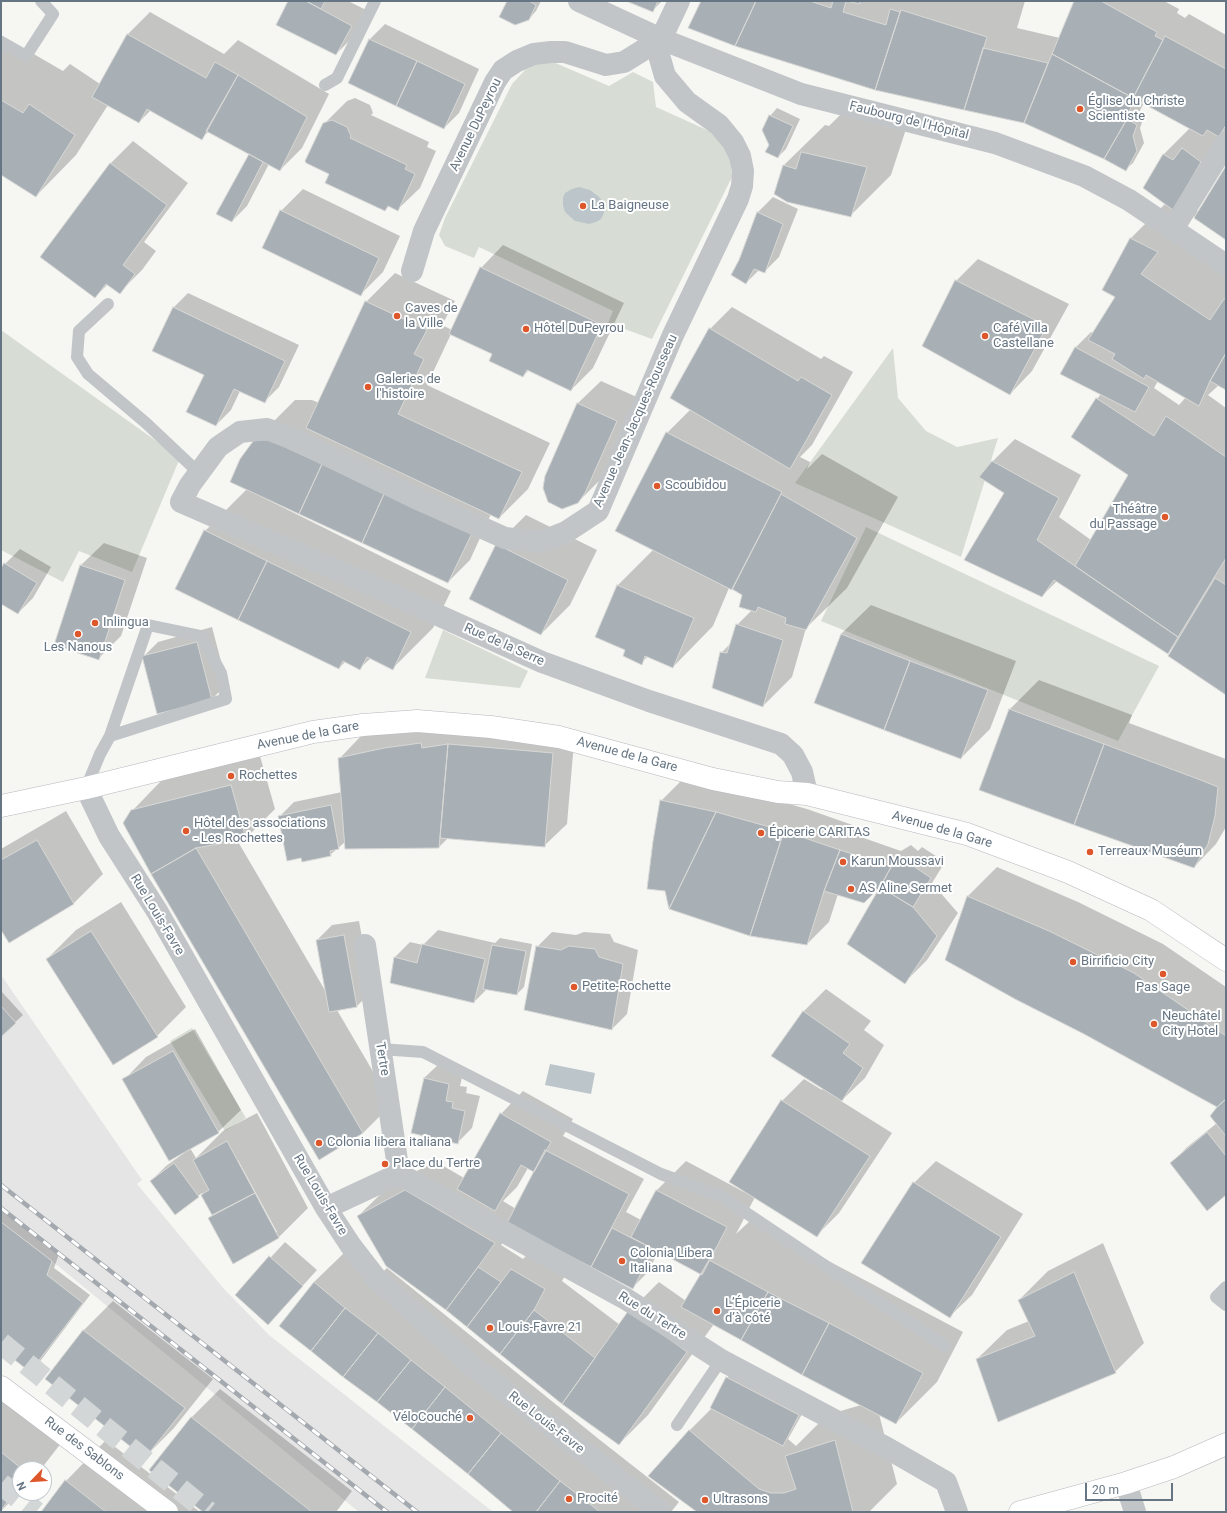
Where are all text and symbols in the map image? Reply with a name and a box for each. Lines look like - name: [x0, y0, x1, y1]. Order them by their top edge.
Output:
- street label: Avenue DuPeyrou: [447, 76, 505, 174]
- place label: Église du Christe Scientiste: [1088, 94, 1184, 125]
- street label: Faubourg de l'Hôpital: [848, 99, 970, 143]
- marker: Église du Christe Scientiste: [1075, 104, 1085, 114]
- place label: La Baigneuse: [591, 198, 669, 214]
- marker: La Baigneuse: [578, 201, 588, 211]
- place label: Caves de la Ville: [405, 301, 458, 332]
- marker: Caves de la Ville: [392, 311, 402, 321]
- place label: Hôtel DuPeyrou: [534, 321, 624, 337]
- place label: Café Villa Castellane: [993, 321, 1054, 352]
- marker: Hôtel DuPeyrou: [521, 324, 531, 334]
- marker: Café Villa Castellane: [980, 331, 990, 341]
- street label: Avenue Jean-Jacques-Rousseau: [591, 332, 681, 510]
- place label: Galeries de l'histoire: [376, 372, 441, 403]
- marker: Galeries de l'histoire: [363, 382, 373, 392]
- place label: Scoubidou: [665, 478, 726, 494]
- marker: Scoubidou: [652, 481, 662, 491]
- place label: Théâtre du Passage: [1089, 502, 1157, 533]
- marker: Théâtre du Passage: [1160, 512, 1170, 522]
- place label: Inlingua: [103, 615, 149, 631]
- marker: Inlingua: [90, 618, 100, 628]
- street label: Rue de la Serre: [461, 620, 547, 670]
- marker: Les Nanous: [73, 629, 83, 639]
- place label: Les Nanous: [44, 640, 112, 656]
- street label: Avenue de la Gare: [256, 718, 360, 754]
- street label: Avenue de la Gare: [575, 734, 679, 776]
- place label: Rochettes: [239, 768, 297, 784]
- marker: Rochettes: [226, 771, 236, 781]
- street label: Avenue de la Gare: [890, 808, 994, 852]
- place label: Hôtel des associations - Les Rochettes: [194, 816, 326, 847]
- place label: Épicerie CARITAS: [769, 825, 870, 841]
- marker: Hôtel des associations - Les Rochettes: [181, 826, 191, 836]
- marker: Épicerie CARITAS: [756, 828, 766, 838]
- place label: Terreaux Muséum: [1098, 844, 1202, 860]
- marker: Terreaux Muséum: [1085, 847, 1095, 857]
- place label: Karun Moussavi: [851, 854, 944, 870]
- marker: Karun Moussavi: [838, 857, 848, 867]
- street label: Rue Louis-Favre: [127, 872, 187, 958]
- place label: AS Aline Sermet: [859, 881, 952, 897]
- marker: AS Aline Sermet: [846, 884, 856, 894]
- place label: Birrificio City: [1081, 954, 1154, 970]
- marker: Birrificio City: [1068, 957, 1078, 967]
- marker: Pas Sage: [1158, 969, 1168, 979]
- place label: Petite-Rochette: [582, 979, 671, 995]
- place label: Pas Sage: [1136, 980, 1190, 996]
- marker: Petite-Rochette: [569, 982, 579, 992]
- place label: Neuchâtel City Hotel: [1162, 1009, 1221, 1040]
- marker: Neuchâtel City Hotel: [1149, 1019, 1159, 1029]
- street label: Tertre: [372, 1041, 392, 1077]
- place label: Colonia libera italiana: [327, 1135, 451, 1151]
- marker: Colonia libera italiana: [314, 1138, 324, 1148]
- street label: Rue Louis-Favre: [290, 1152, 350, 1238]
- place label: Place du Tertre: [393, 1156, 480, 1172]
- marker: Place du Tertre: [380, 1159, 390, 1169]
- place label: Colonia Libera Italiana: [630, 1246, 713, 1277]
- marker: Colonia Libera Italiana: [617, 1256, 627, 1266]
- street label: Rue du Tertre: [615, 1289, 689, 1343]
- place label: L’Épicerie d’à côté: [725, 1296, 781, 1327]
- marker: L’Épicerie d’à côté: [712, 1306, 722, 1316]
- place label: Louis-Favre 21: [498, 1320, 582, 1336]
- marker: Louis-Favre 21: [485, 1323, 495, 1333]
- street label: Rue Louis-Favre: [505, 1389, 587, 1457]
- place label: VéloCouché: [393, 1410, 462, 1426]
- marker: VéloCouché: [465, 1413, 475, 1423]
- street label: Rue des Sablons: [41, 1414, 127, 1484]
- north arrow: [12, 1461, 52, 1501]
- scale bar: [1087, 1475, 1175, 1501]
- text: N: [14, 1480, 29, 1492]
- text: 20 m: [1092, 1483, 1119, 1497]
- place label: Procité: [577, 1491, 618, 1507]
- place label: Ultrasons: [713, 1492, 768, 1508]
- marker: Procité: [564, 1494, 574, 1504]
- marker: Ultrasons: [700, 1495, 710, 1505]

